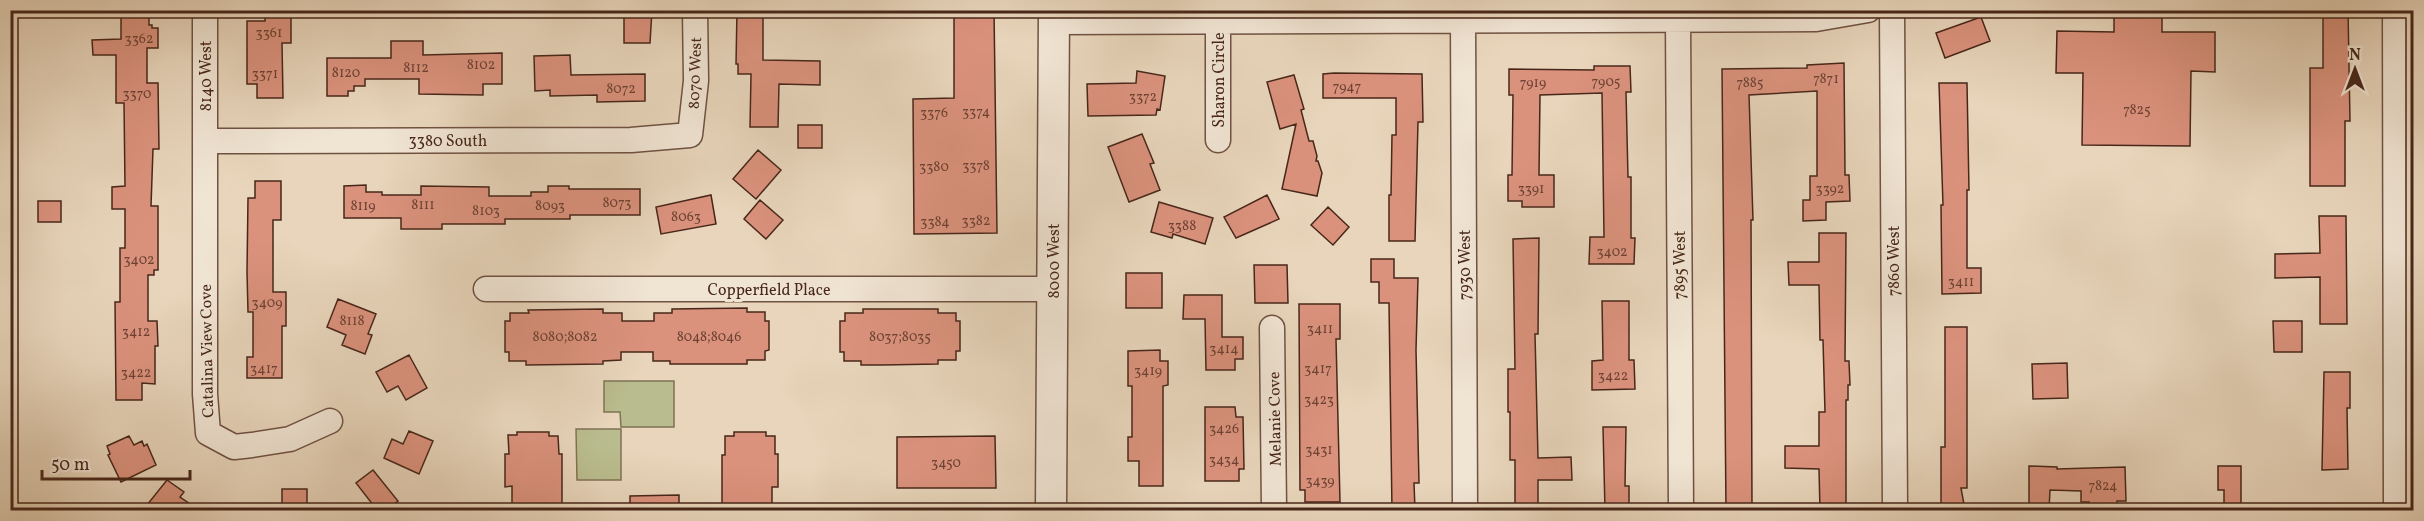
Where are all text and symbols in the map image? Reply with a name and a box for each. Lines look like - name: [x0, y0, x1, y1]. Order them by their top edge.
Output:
- house number: 3361: [256, 24, 282, 43]
- house number: 3362: [125, 30, 153, 49]
- street label: Sharon Circle: [1209, 32, 1231, 128]
- street label: 8070 West: [684, 36, 708, 109]
- north arrow: [2325, 39, 2385, 99]
- street label: 8140 West: [196, 40, 218, 111]
- text: N: [2349, 45, 2361, 67]
- house number: 8102: [467, 56, 495, 75]
- house number: 8112: [403, 59, 429, 78]
- house number: 8120: [332, 64, 360, 83]
- house number: 3371: [252, 65, 278, 84]
- house number: 7871: [1813, 70, 1839, 89]
- house number: 7905: [1591, 73, 1621, 92]
- house number: 7919: [1520, 74, 1546, 93]
- house number: 7885: [1736, 74, 1764, 93]
- house number: 7947: [1333, 78, 1362, 97]
- house number: 8072: [606, 80, 636, 99]
- house number: 3370: [123, 85, 151, 104]
- house number: 3372: [1129, 88, 1157, 107]
- house number: 7825: [2123, 101, 2151, 120]
- house number: 3374: [962, 103, 990, 122]
- house number: 3376: [920, 104, 948, 123]
- street label: 3380 South: [409, 131, 487, 153]
- house number: 3378: [962, 157, 990, 176]
- house number: 3380: [919, 158, 949, 177]
- house number: 3391: [1518, 180, 1544, 199]
- house number: 3392: [1816, 180, 1844, 199]
- house number: 8073: [602, 194, 632, 213]
- house number: 8111: [411, 196, 435, 215]
- house number: 8119: [350, 197, 376, 216]
- house number: 8093: [535, 197, 565, 216]
- house number: 8103: [472, 202, 500, 221]
- house number: 8063: [671, 208, 701, 227]
- house number: 3382: [962, 212, 990, 231]
- house number: 3384: [920, 213, 950, 232]
- house number: 3388: [1168, 217, 1196, 236]
- street label: 8000 West: [1044, 223, 1066, 299]
- street label: 7860 West: [1884, 225, 1906, 296]
- street label: 7930 West: [1455, 229, 1477, 300]
- street label: 7895 West: [1670, 230, 1692, 299]
- house number: 3402: [1596, 243, 1628, 262]
- house number: 3402: [123, 251, 155, 270]
- house number: 3411: [1948, 273, 1974, 292]
- street label: Copperfield Place: [708, 280, 831, 302]
- street label: Catalina View Cove: [196, 284, 220, 418]
- house number: 3409: [251, 294, 283, 313]
- house number: 8118: [339, 312, 365, 331]
- house number: 3411: [1307, 320, 1333, 339]
- house number: 3412: [122, 323, 150, 342]
- house number: 8080;8082: [533, 328, 597, 347]
- house number: 8048;8046: [677, 328, 741, 347]
- house number: 8037;8035: [869, 328, 931, 347]
- house number: 3414: [1209, 340, 1239, 359]
- house number: 3417: [250, 360, 278, 379]
- house number: 3417: [1304, 360, 1332, 379]
- house number: 3419: [1134, 362, 1162, 381]
- house number: 3422: [121, 364, 151, 383]
- house number: 3422: [1598, 367, 1628, 386]
- street label: Melanie Cove: [1264, 371, 1288, 467]
- house number: 3423: [1304, 391, 1334, 410]
- house number: 3426: [1209, 420, 1239, 439]
- house number: 3431: [1305, 441, 1333, 460]
- scale bar: [42, 443, 190, 481]
- house number: 3434: [1209, 451, 1239, 470]
- text: 50 m: [51, 453, 90, 478]
- house number: 3450: [931, 454, 961, 473]
- house number: 3439: [1305, 472, 1335, 491]
- house number: 7824: [2089, 477, 2117, 496]

